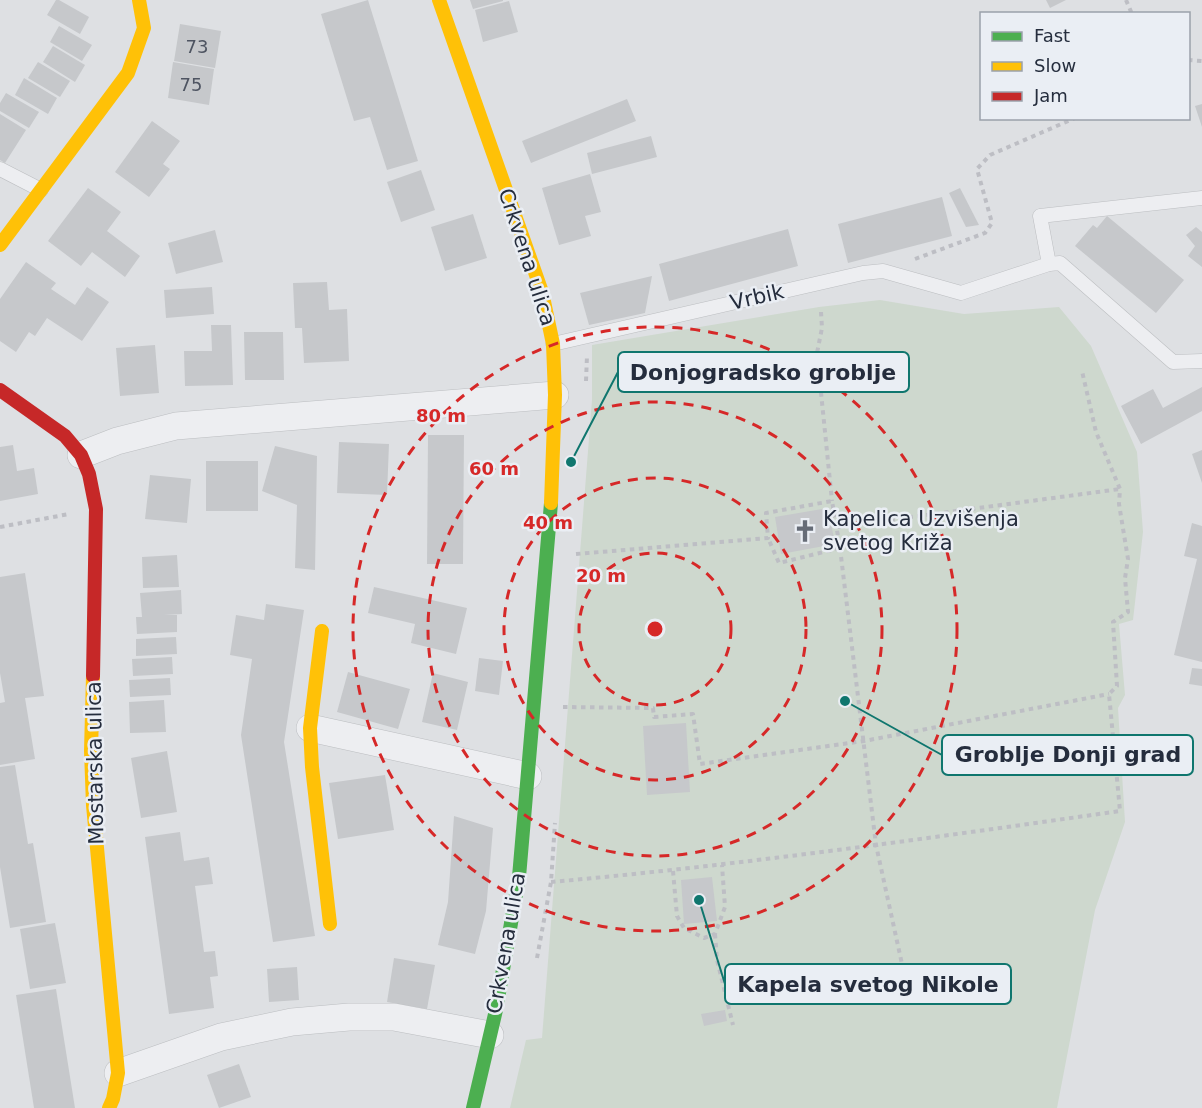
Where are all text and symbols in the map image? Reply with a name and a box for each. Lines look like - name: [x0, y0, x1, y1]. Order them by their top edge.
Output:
- legend: [980, 12, 1190, 120]
- text: Fast: [1034, 25, 1070, 46]
- house number: 73: [186, 36, 208, 57]
- text: Slow: [1034, 55, 1076, 76]
- house number: 75: [180, 74, 202, 95]
- text: Jam: [1033, 85, 1068, 106]
- street label: Crkvena ulica: [493, 185, 561, 329]
- street label: Vrbik: [728, 279, 787, 315]
- callout: Donjogradsko groblje: [618, 352, 909, 392]
- text: Donjogradsko groblje: [630, 360, 896, 385]
- text: 80 m: [416, 405, 466, 426]
- text: 60 m: [469, 458, 519, 479]
- place label: Kapelica Uzvišenja svetog Križa: [823, 507, 1019, 555]
- text: 40 m: [523, 512, 573, 533]
- church icon: Kapelica Uzvišenja svetog Križa: [792, 518, 818, 544]
- text: 20 m: [576, 565, 626, 586]
- centre of rings: [645, 619, 665, 639]
- street label: Mostarska ulica: [82, 681, 108, 845]
- callout: Groblje Donji grad: [942, 735, 1193, 775]
- text: Groblje Donji grad: [955, 742, 1181, 767]
- street label: Crkvena ulica: [482, 870, 530, 1016]
- callout: Kapela svetog Nikole: [725, 964, 1011, 1004]
- text: Kapela svetog Nikole: [737, 972, 999, 997]

